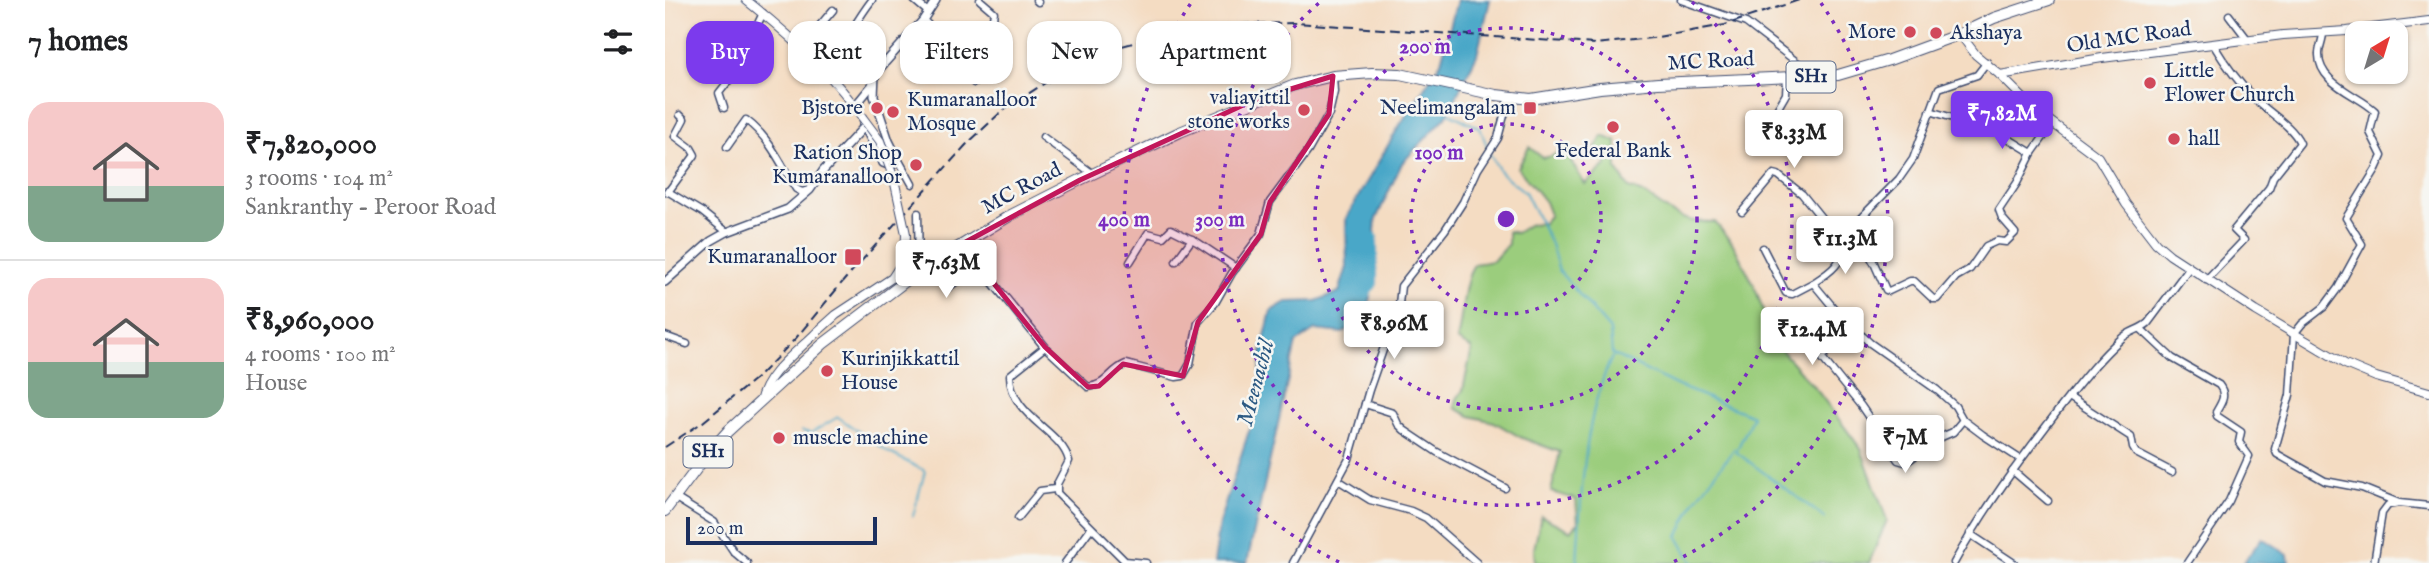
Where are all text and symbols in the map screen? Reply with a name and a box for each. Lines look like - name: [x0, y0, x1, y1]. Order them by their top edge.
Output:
- street label: Old MC Road: [2065, 16, 2194, 60]
- place label: More: [1848, 19, 1896, 46]
- place label: Akshaya: [1949, 20, 2023, 47]
- chip: Buy: [686, 21, 774, 84]
- chip: Rent: [788, 21, 886, 84]
- chip: Filters: [900, 21, 1013, 84]
- chip: New: [1027, 21, 1122, 84]
- chip: Apartment: [1136, 21, 1291, 84]
- north arrow: [2345, 21, 2408, 84]
- map controls: [2345, 21, 2408, 84]
- text: 7 homes: [28, 23, 128, 61]
- icon: filters: [599, 23, 637, 61]
- marker: More: [1902, 24, 1918, 40]
- marker: Akshaya: [1928, 25, 1944, 41]
- text: 200 m: [1399, 34, 1451, 61]
- street label: MC Road: [1667, 46, 1756, 78]
- place label: Little Flower Church: [2164, 58, 2295, 109]
- road number: SH1: [1787, 61, 1835, 92]
- marker: Little Flower Church: [2142, 75, 2158, 91]
- place label: valiayittil stone works: [1188, 85, 1290, 136]
- place label: Kumaranalloor Mosque: [907, 87, 1037, 138]
- pin: ₹7.82M: [1945, 92, 2059, 151]
- place label: Bjstore: [801, 95, 863, 122]
- place label: Neelimangalam: [1380, 95, 1516, 122]
- text: ₹7.82M: [1967, 99, 2037, 128]
- marker: Bjstore: [869, 100, 885, 116]
- marker: Neelimangalam: [1522, 100, 1538, 116]
- marker: valiayittil stone works: [1296, 102, 1312, 118]
- marker: Kumaranalloor Mosque: [885, 104, 901, 120]
- pin: ₹8.33M: [1737, 110, 1851, 170]
- text: ₹8.33M: [1761, 118, 1827, 147]
- marker: Federal Bank: [1605, 119, 1621, 135]
- text: ₹7,820,000: [245, 126, 377, 164]
- place label: hall: [2188, 126, 2220, 153]
- icon: home: [84, 130, 168, 214]
- marker: hall: [2166, 131, 2182, 147]
- place label: Federal Bank: [1555, 138, 1672, 165]
- place label: Ration Shop Kumaranalloor: [772, 140, 902, 191]
- text: 100 m: [1414, 140, 1464, 167]
- street label: MC Road: [977, 156, 1067, 221]
- marker: Ration Shop Kumaranalloor: [908, 157, 924, 173]
- text: 3 rooms · 104 m²: [245, 164, 393, 193]
- text: Sankranthy - Peroor Road: [245, 193, 496, 222]
- text: 400 m: [1098, 207, 1151, 234]
- text: 300 m: [1195, 207, 1245, 234]
- centre of rings: [1494, 207, 1518, 231]
- pin: ₹11.3M: [1788, 216, 1902, 276]
- text: ₹11.3M: [1812, 224, 1878, 253]
- pin: ₹7.63M: [889, 240, 1003, 300]
- place label: Kumaranalloor: [707, 244, 837, 271]
- marker: Kumaranalloor: [843, 247, 863, 267]
- text: ₹7.63M: [912, 248, 980, 277]
- text: ₹8,960,000: [245, 302, 375, 340]
- pin: ₹8.96M: [1337, 302, 1451, 361]
- icon: home: [84, 306, 168, 390]
- pin: ₹12.4M: [1755, 308, 1869, 367]
- text: ₹8.96M: [1360, 309, 1428, 338]
- text: ₹12.4M: [1777, 315, 1847, 344]
- water label: Meenachil: [1231, 335, 1282, 429]
- text: 4 rooms · 100 m²: [245, 340, 396, 369]
- place label: Kurinjikkattil House: [841, 346, 960, 397]
- marker: Kurinjikkattil House: [819, 363, 835, 379]
- text: House: [245, 369, 307, 398]
- pin: ₹7M: [1871, 416, 1939, 475]
- text: ₹7M: [1882, 423, 1928, 452]
- place label: muscle machine: [793, 425, 929, 452]
- marker: muscle machine: [771, 430, 787, 446]
- road number: SH1: [684, 436, 733, 467]
- scale bar: [686, 514, 877, 546]
- text: 200 m: [697, 517, 743, 541]

